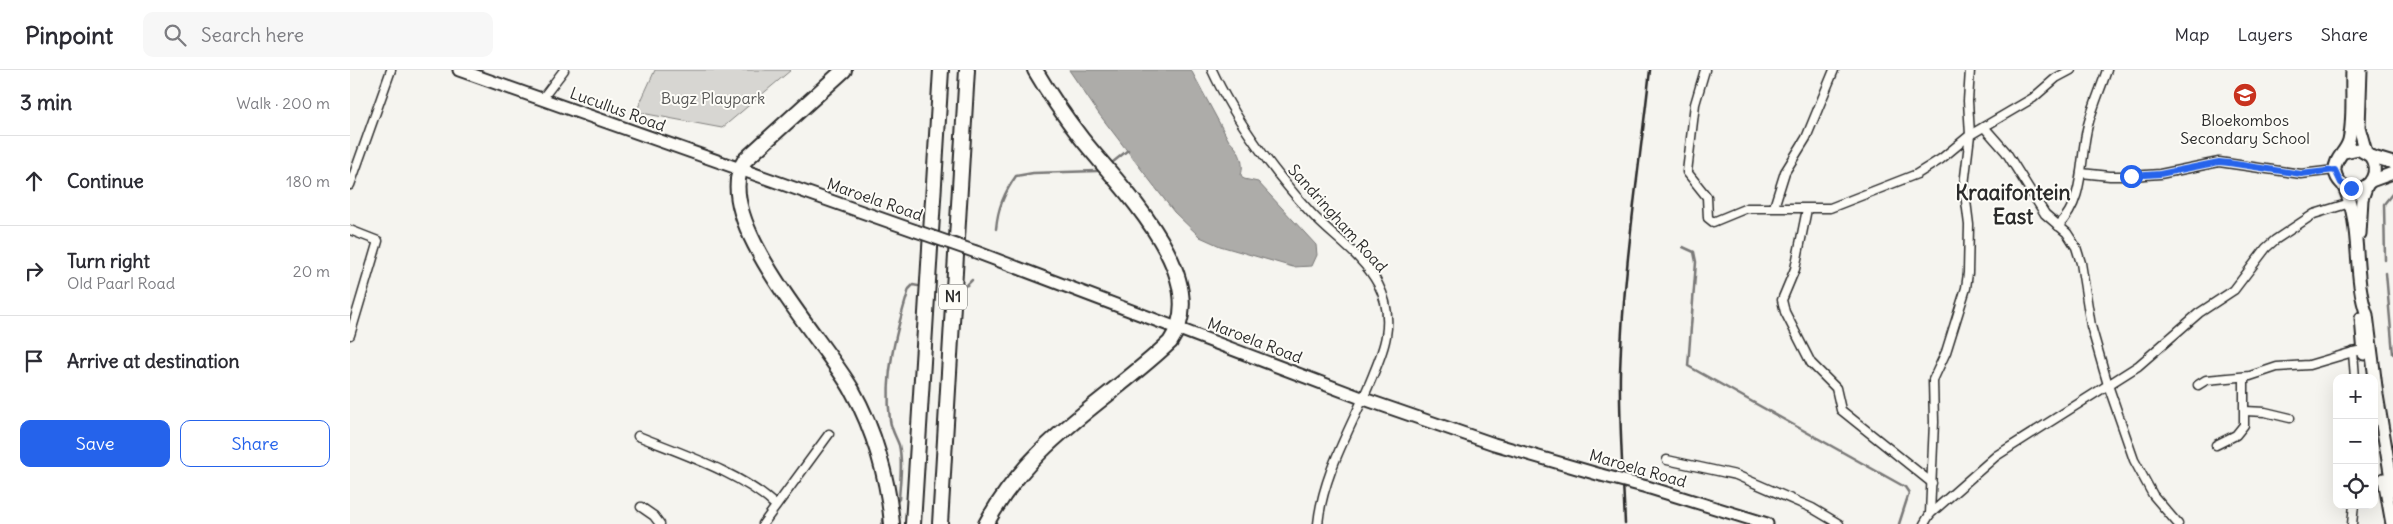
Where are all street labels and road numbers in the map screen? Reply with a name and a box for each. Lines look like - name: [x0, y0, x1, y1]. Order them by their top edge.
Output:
- street label: Lucullus Road: [567, 82, 669, 136]
- street label: Sandringham Road: [1284, 160, 1392, 276]
- street label: Maroela Road: [824, 173, 926, 225]
- road number: N1: [939, 284, 967, 310]
- street label: Maroela Road: [1205, 313, 1305, 367]
- street label: Maroela Road: [1587, 445, 1689, 491]

